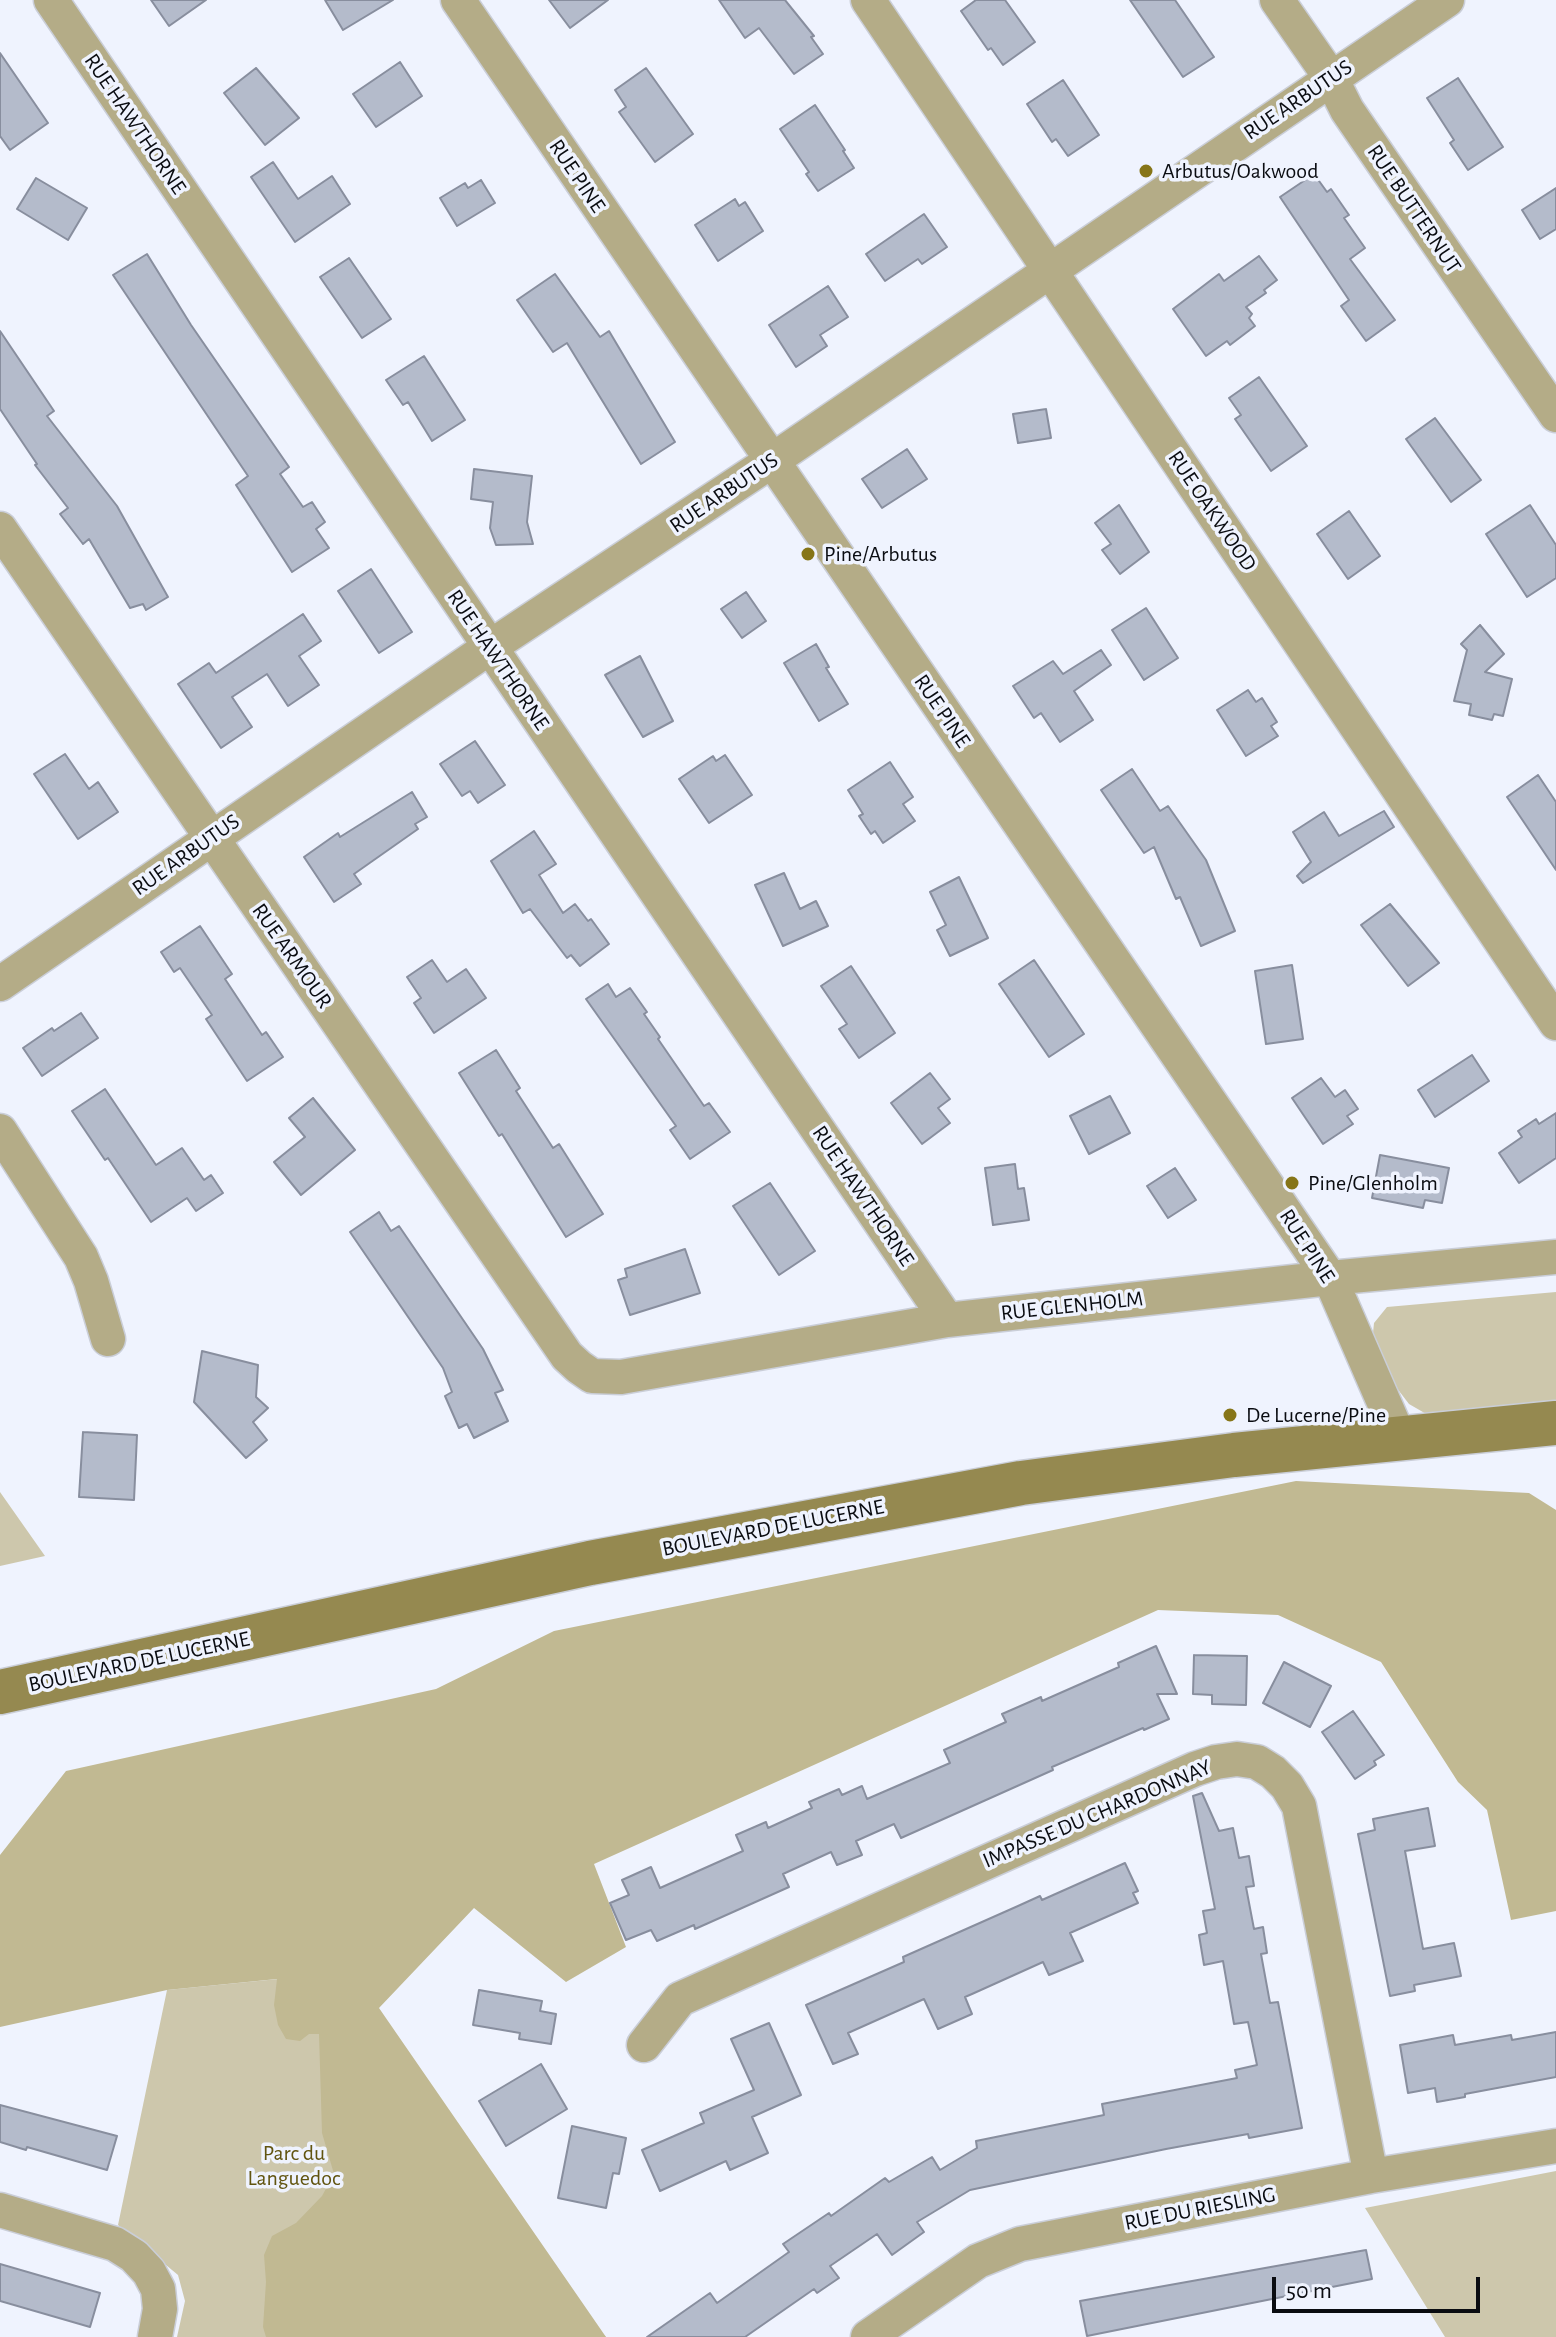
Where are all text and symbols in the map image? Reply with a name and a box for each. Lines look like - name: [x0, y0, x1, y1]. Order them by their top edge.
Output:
- street label: RUE HAWTHORNE: [78, 49, 192, 199]
- street label: RUE ARBUTUS: [1239, 54, 1357, 146]
- street label: RUE PINE: [543, 134, 611, 218]
- street label: RUE BUTTERNUT: [1361, 140, 1467, 278]
- place label: Arbutus/Oakwood: [1162, 158, 1319, 184]
- marker: Arbutus/Oakwood: [1137, 162, 1155, 180]
- street label: RUE OAKWOOD: [1162, 446, 1262, 576]
- street label: RUE ARBUTUS: [665, 447, 783, 539]
- place label: Pine/Arbutus: [824, 541, 937, 567]
- marker: Pine/Arbutus: [799, 545, 817, 563]
- street label: RUE HAWTHORNE: [441, 585, 555, 735]
- street label: RUE PINE: [908, 669, 976, 753]
- street label: RUE ARBUTUS: [127, 808, 245, 902]
- street label: RUE ARMOUR: [246, 898, 338, 1014]
- street label: RUE HAWTHORNE: [806, 1121, 920, 1271]
- place label: Pine/Glenholm: [1308, 1170, 1438, 1196]
- marker: Pine/Glenholm: [1283, 1174, 1301, 1192]
- street label: RUE PINE: [1273, 1204, 1341, 1288]
- street label: RUE GLENHOLM: [1000, 1285, 1144, 1327]
- place label: De Lucerne/Pine: [1246, 1402, 1386, 1428]
- marker: De Lucerne/Pine: [1221, 1406, 1239, 1424]
- street label: BOULEVARD DE LUCERNE: [660, 1494, 886, 1562]
- street label: BOULEVARD DE LUCERNE: [26, 1626, 252, 1698]
- street label: IMPASSE DU CHARDONNAY: [979, 1754, 1215, 1874]
- park label: Parc du Languedoc: [247, 2140, 341, 2192]
- street label: RUE DU RIESLING: [1122, 2181, 1278, 2237]
- scale bar: [1276, 2261, 1484, 2311]
- text: 50 m: [1286, 2279, 1332, 2303]

